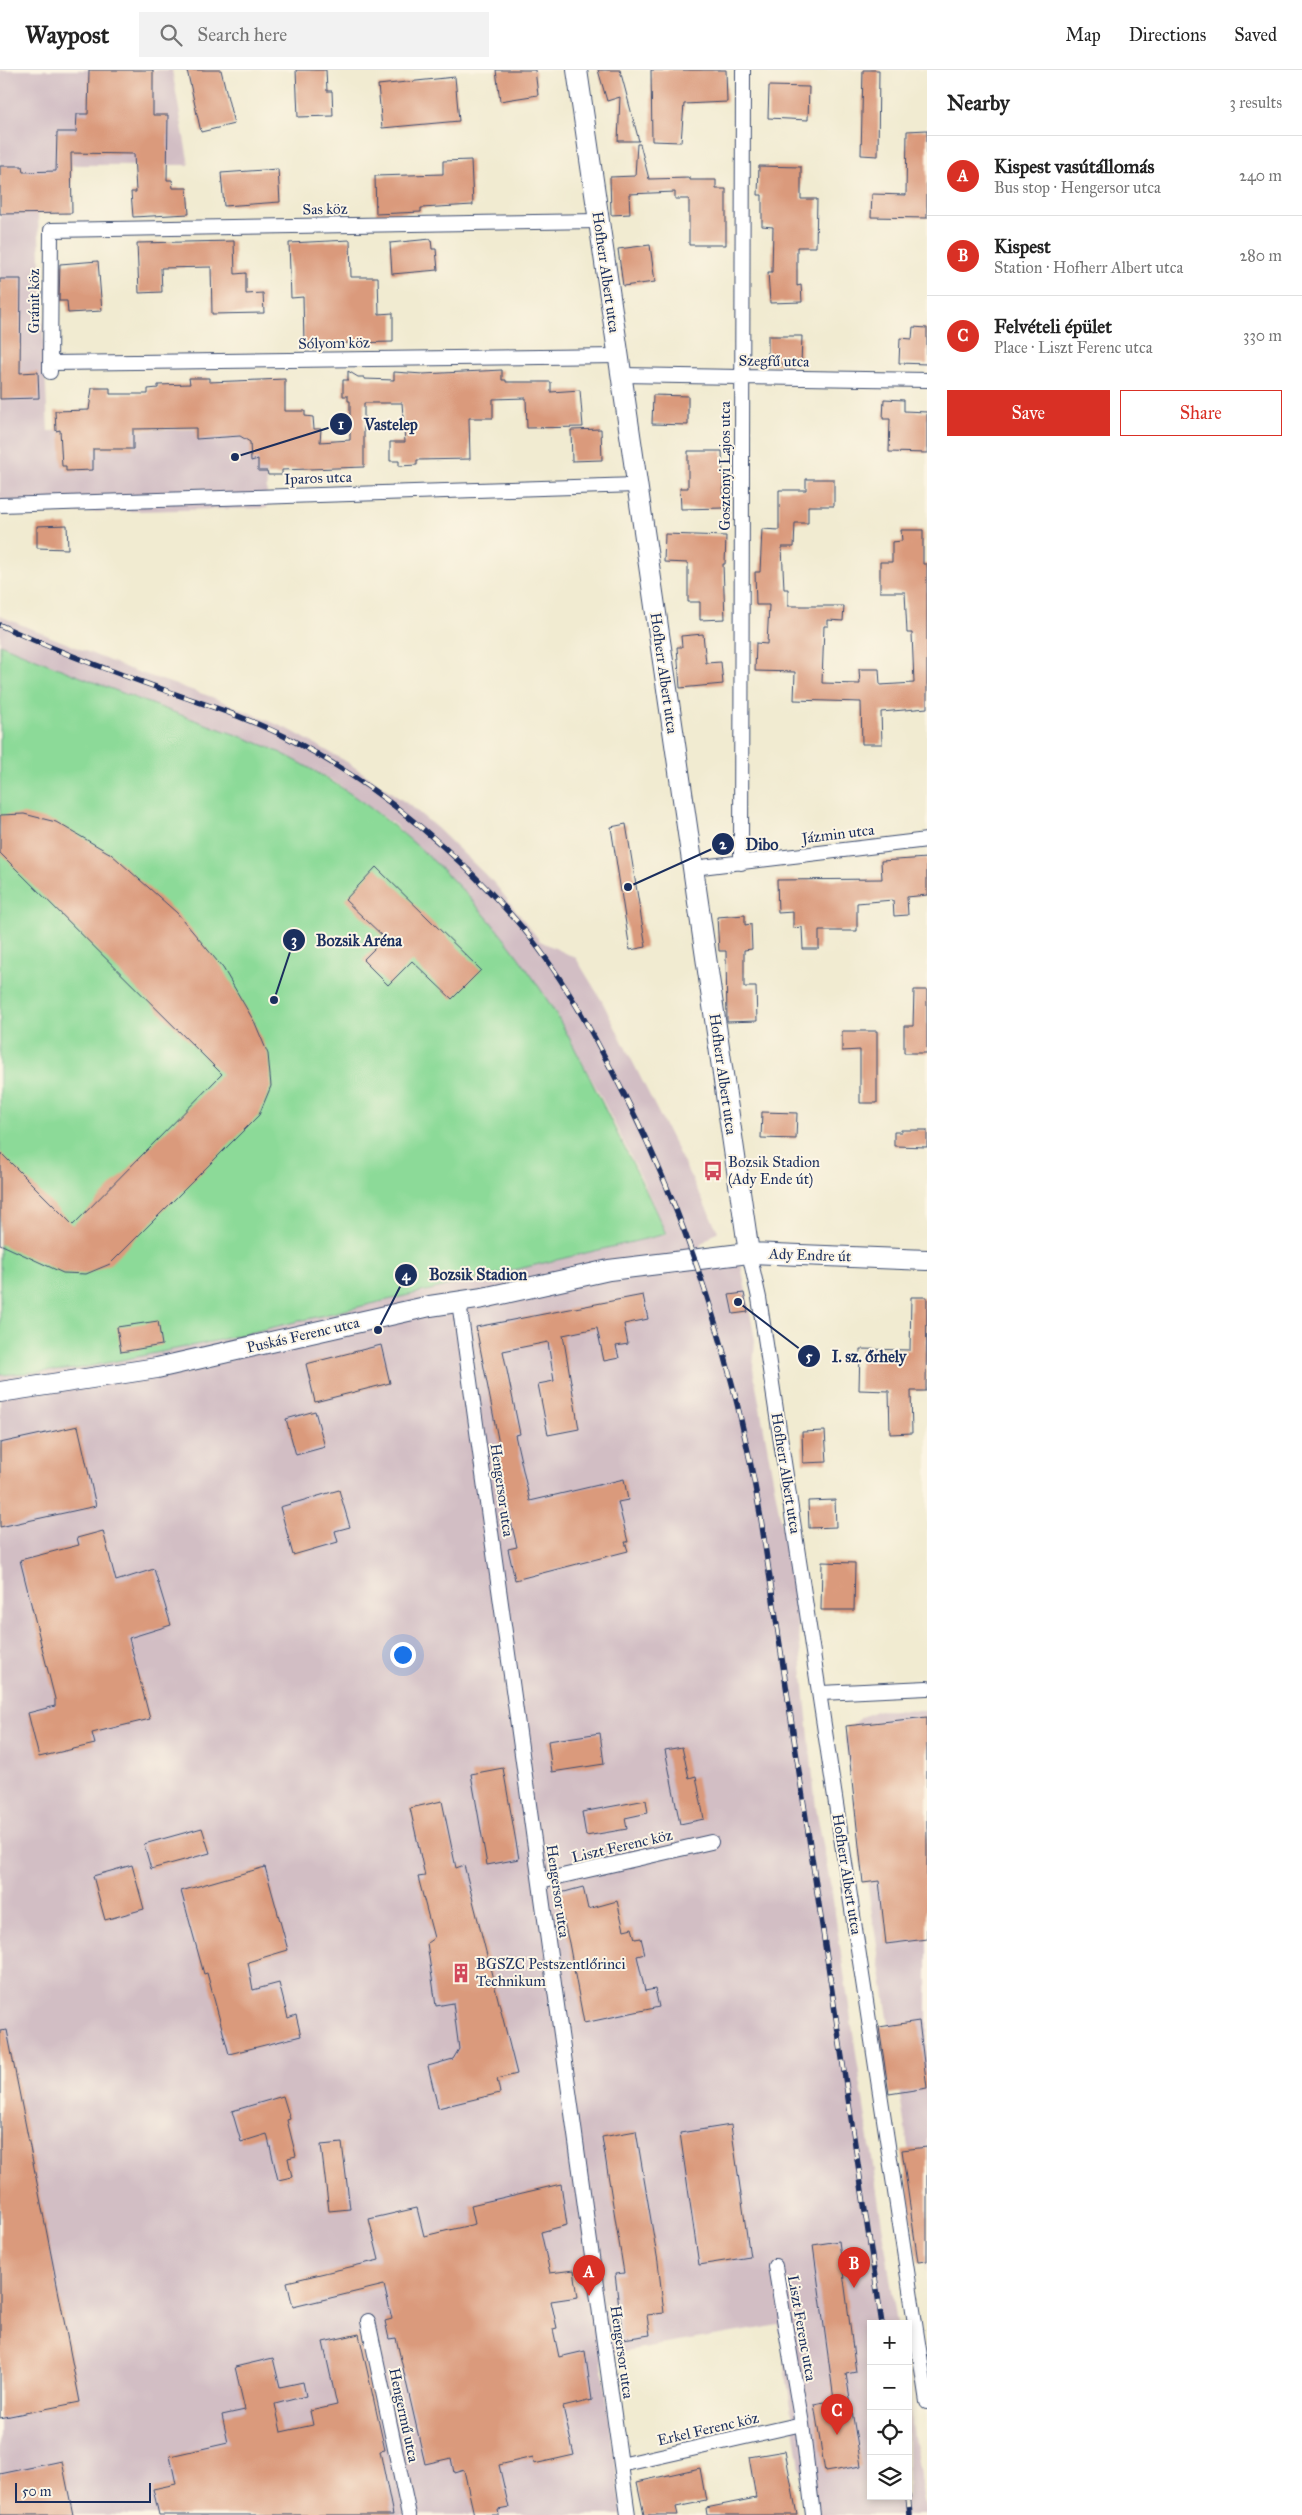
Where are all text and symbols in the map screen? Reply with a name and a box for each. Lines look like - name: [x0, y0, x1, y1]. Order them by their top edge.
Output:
- search box: [139, 12, 489, 57]
- text: Waypost: [25, 20, 109, 50]
- icon: search: [157, 21, 185, 49]
- text: Search here: [197, 23, 287, 46]
- text: Map: [1065, 24, 1101, 46]
- text: Directions: [1129, 24, 1206, 46]
- text: Saved: [1234, 24, 1277, 46]
- text: Nearby: [947, 90, 1010, 116]
- text: 3 results: [1229, 93, 1282, 112]
- text: Kispest vasútállomás: [994, 155, 1155, 178]
- text: A: [958, 166, 968, 185]
- text: 240 m: [1239, 166, 1282, 185]
- text: Bus stop · Hengersor utca: [994, 178, 1161, 197]
- street label: Sas köz: [302, 200, 348, 218]
- street label: Hofherr Albert utca: [589, 210, 624, 334]
- text: Kispest: [994, 235, 1051, 258]
- text: B: [958, 246, 968, 265]
- text: 280 m: [1239, 246, 1282, 265]
- text: Station · Hofherr Albert utca: [994, 258, 1183, 277]
- street label: Gránit köz: [25, 268, 43, 334]
- text: Felvételi épület: [994, 315, 1112, 338]
- text: C: [958, 326, 968, 345]
- text: 330 m: [1243, 326, 1282, 345]
- street label: Sólyom köz: [298, 333, 370, 353]
- text: Place · Liszt Ferenc utca: [994, 338, 1152, 357]
- street label: Szegfű utca: [738, 351, 810, 371]
- button: Save: [947, 390, 1110, 436]
- button: Share: [1120, 390, 1282, 436]
- street label: Gosztonyi Lajos utca: [716, 401, 734, 531]
- callout: Vastelep: [329, 409, 428, 440]
- text: 1: [338, 415, 344, 433]
- text: Vastelep: [363, 415, 418, 435]
- street label: Iparos utca: [284, 468, 353, 488]
- street label: Hofherr Albert utca: [647, 611, 682, 735]
- street label: Jázmin utca: [799, 821, 876, 849]
- callout: Dibo: [711, 829, 788, 860]
- text: 2: [719, 835, 727, 853]
- text: Dibo: [746, 835, 778, 854]
- callout: Bozsik Aréna: [281, 924, 412, 955]
- text: 3: [291, 931, 297, 950]
- text: Bozsik Aréna: [316, 931, 403, 950]
- street label: Hofherr Albert utca: [706, 1012, 741, 1136]
- place label: Bozsik Stadion (Ady Ende út): [728, 1153, 820, 1189]
- bus stop icon: Bozsik Stadion (Ady Ende út): [702, 1160, 724, 1182]
- street label: Ady Endre út: [768, 1245, 852, 1265]
- callout: Bozsik Stadion: [394, 1259, 537, 1290]
- text: Bozsik Stadion: [429, 1265, 527, 1284]
- text: 4: [402, 1266, 411, 1285]
- street label: Puskás Ferenc utca: [245, 1313, 362, 1357]
- callout: I. sz. őrhely: [797, 1341, 916, 1372]
- text: 5: [806, 1347, 813, 1365]
- text: I. sz. őrhely: [832, 1347, 908, 1367]
- street label: Hofherr Albert utca: [768, 1411, 805, 1535]
- street label: Hengersor utca: [487, 1442, 518, 1538]
- your location: [390, 1642, 416, 1668]
- street label: Hofherr Albert utca: [829, 1812, 866, 1936]
- street label: Liszt Ferenc köz: [570, 1826, 674, 1866]
- street label: Hengersor utca: [543, 1843, 574, 1939]
- place label: BGSZC Pestszentlőrinci Technikum: [476, 1955, 626, 1990]
- building icon: BGSZC Pestszentlőrinci Technikum: [450, 1962, 472, 1984]
- pin: B: [838, 2247, 870, 2288]
- pin: A: [573, 2255, 605, 2296]
- street label: Liszt Ferenc utca: [784, 2274, 820, 2383]
- street label: Hengersor utca: [607, 2304, 638, 2400]
- map controls: [867, 2320, 912, 2500]
- button: +: [867, 2320, 912, 2365]
- button: −: [867, 2365, 912, 2410]
- street label: Hengermű utca: [385, 2366, 423, 2464]
- pin: C: [821, 2394, 853, 2435]
- street label: Erkel Ferenc köz: [656, 2409, 760, 2449]
- button: locate: [867, 2410, 912, 2455]
- button: layers: [867, 2455, 912, 2500]
- scale bar: [15, 2480, 151, 2503]
- text: 50 m: [22, 2483, 51, 2500]

